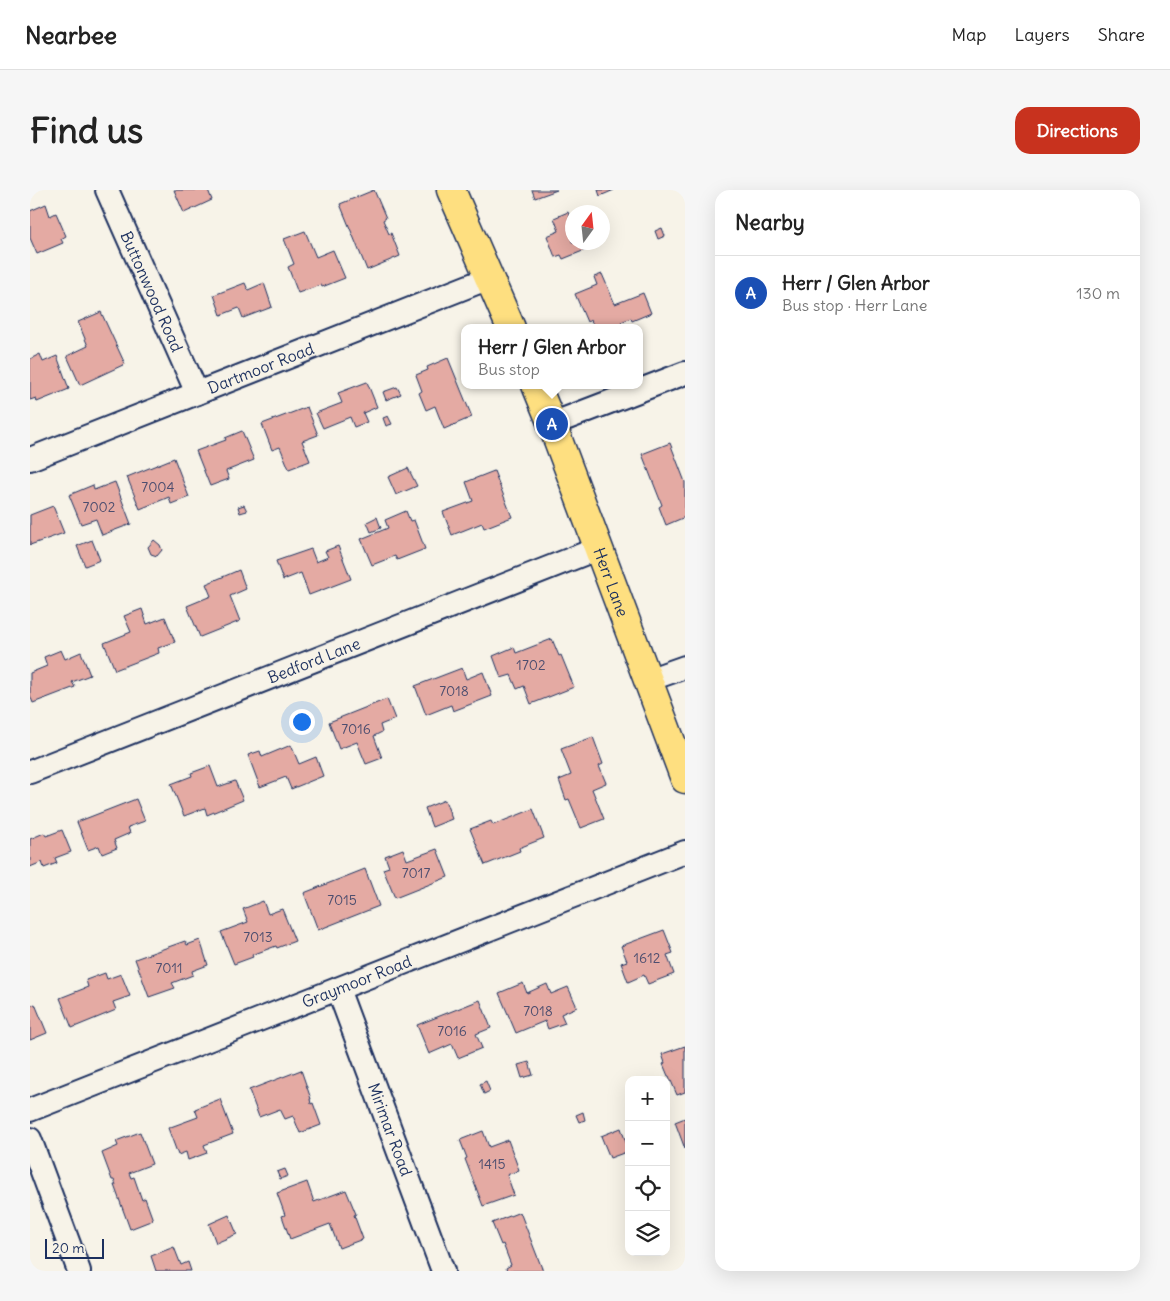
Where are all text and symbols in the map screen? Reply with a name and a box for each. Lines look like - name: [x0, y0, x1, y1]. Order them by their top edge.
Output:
- text: Nearbee: [25, 20, 117, 50]
- text: Map: [951, 23, 986, 46]
- text: Layers: [1014, 23, 1070, 46]
- text: Share: [1098, 23, 1145, 46]
- button: Directions: [1015, 107, 1140, 154]
- text: Find us: [30, 108, 143, 152]
- north arrow: [565, 205, 610, 250]
- text: Nearby: [735, 209, 805, 236]
- street label: Buttonwood Road: [116, 228, 188, 355]
- text: Herr / Glen Arbor: [782, 271, 930, 295]
- text: A: [746, 283, 756, 303]
- text: 130 m: [1076, 283, 1120, 303]
- text: Bus stop · Herr Lane: [782, 295, 927, 315]
- popup: [461, 324, 643, 389]
- text: Herr / Glen Arbor: [478, 335, 626, 359]
- street label: Dartmoor Road: [205, 338, 317, 398]
- text: Bus stop: [478, 359, 540, 379]
- pin: A: [536, 405, 568, 443]
- house number: 7004: [141, 478, 175, 496]
- house number: 7002: [83, 498, 116, 516]
- street label: Herr Lane: [589, 545, 633, 620]
- street label: Bedford Lane: [265, 633, 363, 687]
- house number: 1702: [516, 656, 546, 674]
- house number: 7018: [439, 682, 469, 700]
- your location: [289, 709, 315, 735]
- house number: 7016: [341, 720, 371, 738]
- house number: 7017: [402, 864, 430, 882]
- house number: 7015: [327, 891, 357, 909]
- house number: 7013: [243, 928, 273, 946]
- house number: 1612: [634, 949, 661, 967]
- street label: Graymoor Road: [299, 951, 414, 1012]
- house number: 7011: [155, 959, 183, 977]
- house number: 7018: [523, 1002, 553, 1020]
- house number: 7016: [437, 1022, 467, 1040]
- map controls: [625, 1076, 670, 1256]
- button: +: [625, 1076, 670, 1121]
- street label: Mirimar Road: [364, 1080, 417, 1179]
- button: −: [625, 1121, 670, 1166]
- house number: 1415: [478, 1155, 506, 1173]
- button: locate: [625, 1166, 670, 1211]
- button: layers: [625, 1211, 670, 1256]
- scale bar: [45, 1236, 104, 1259]
- text: 20 m: [52, 1239, 85, 1257]

